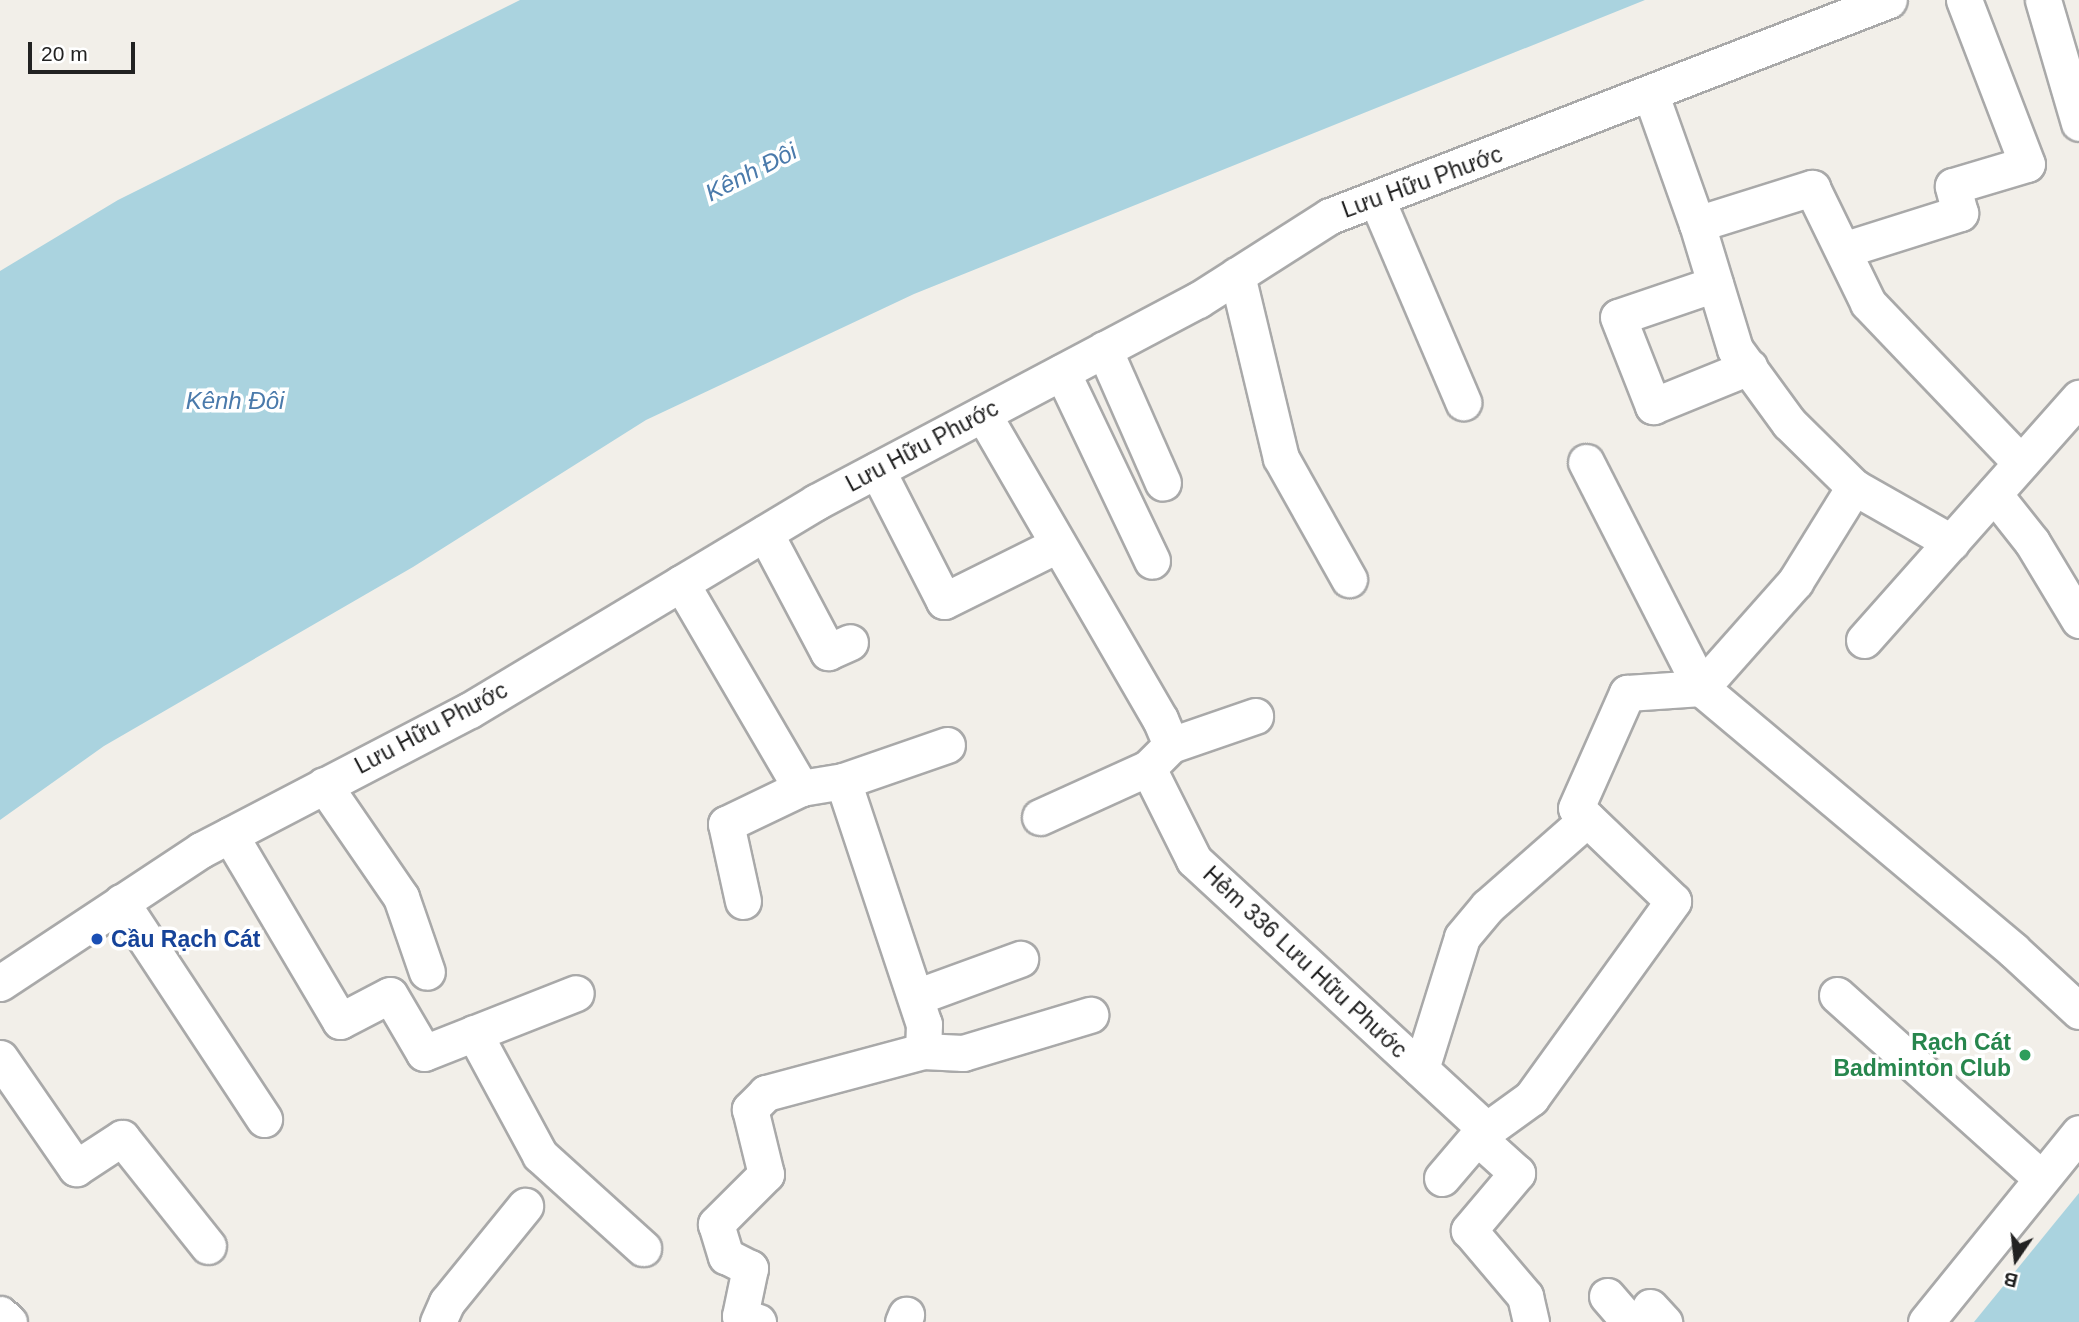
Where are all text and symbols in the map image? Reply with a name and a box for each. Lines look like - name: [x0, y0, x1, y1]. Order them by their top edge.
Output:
- scale bar: [32, 28, 138, 72]
- text: 20 m: [41, 42, 88, 65]
- water label: Kênh Đôi: [700, 137, 802, 207]
- street label: Lưu Hữu Phước: [1338, 140, 1506, 224]
- water label: Kênh Đôi: [186, 387, 284, 415]
- street label: Lưu Hữu Phước: [841, 394, 1003, 498]
- street label: Lưu Hữu Phước: [350, 676, 512, 780]
- street label: Hẻm 336 Lưu Hữu Phước: [1197, 860, 1413, 1064]
- place label: Cầu Rạch Cát: [111, 925, 261, 953]
- marker: Cầu Rạch Cát: [89, 931, 105, 947]
- place label: Rạch Cát Badminton Club: [1833, 1028, 2011, 1082]
- marker: Rạch Cát Badminton Club: [2017, 1047, 2033, 1063]
- north arrow: [1981, 1224, 2051, 1294]
- text: B: [2002, 1268, 2020, 1292]

